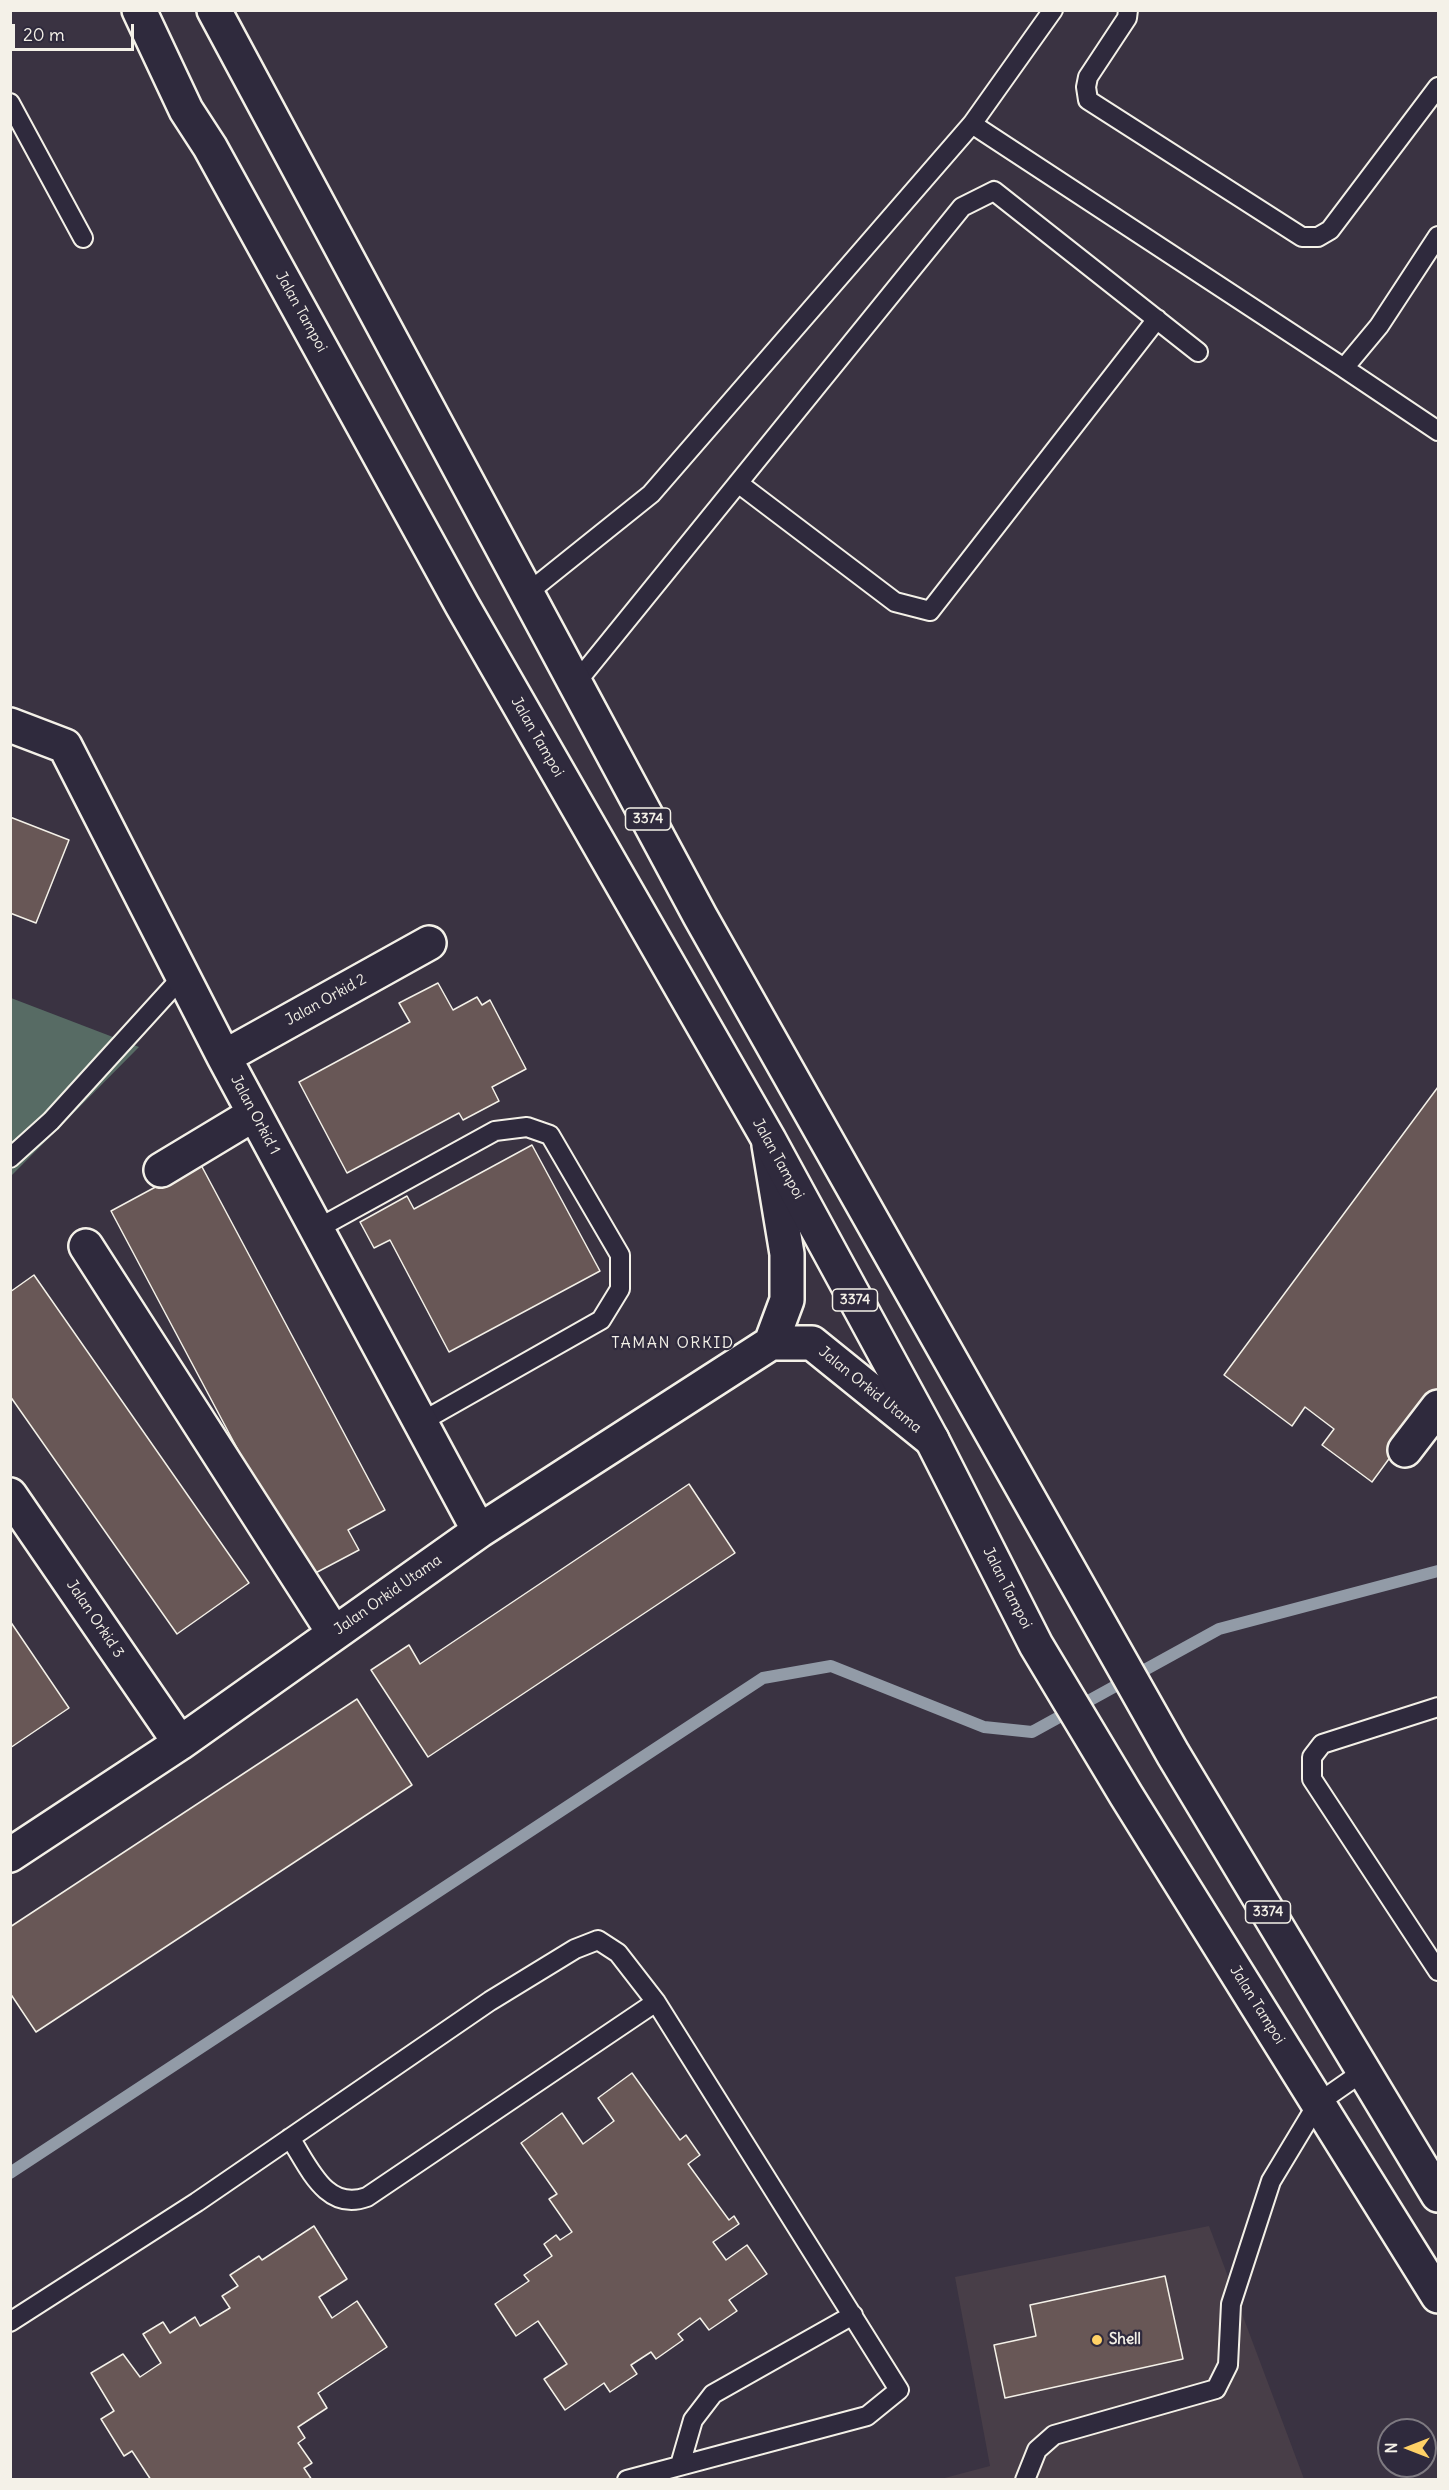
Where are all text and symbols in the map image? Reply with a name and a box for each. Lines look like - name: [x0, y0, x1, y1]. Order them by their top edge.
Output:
- scale bar: [15, 12, 136, 50]
- text: 20 m: [23, 23, 65, 46]
- street label: Jalan Tampoi: [271, 269, 331, 355]
- street label: Jalan Tampoi: [507, 694, 567, 780]
- road number: 3374: [626, 808, 670, 830]
- street label: Jalan Orkid 2: [282, 970, 370, 1030]
- street label: Jalan Orkid 1: [227, 1072, 283, 1158]
- street label: Jalan Tampoi: [748, 1116, 808, 1202]
- road number: 3374: [832, 1289, 878, 1311]
- district label: TAMAN ORKID: [611, 1333, 735, 1353]
- street label: Jalan Orkid Utama: [815, 1343, 925, 1437]
- street label: Jalan Tampoi: [979, 1544, 1035, 1632]
- street label: Jalan Orkid Utama: [331, 1551, 445, 1639]
- street label: Jalan Orkid 3: [62, 1577, 128, 1661]
- road number: 3374: [1246, 1901, 1290, 1923]
- street label: Jalan Tampoi: [1226, 1962, 1288, 2048]
- place label: Shell: [1109, 2331, 1141, 2349]
- marker: Shell: [1090, 2333, 1104, 2347]
- north arrow: [1377, 2418, 1437, 2478]
- text: N: [1381, 2442, 1401, 2454]

